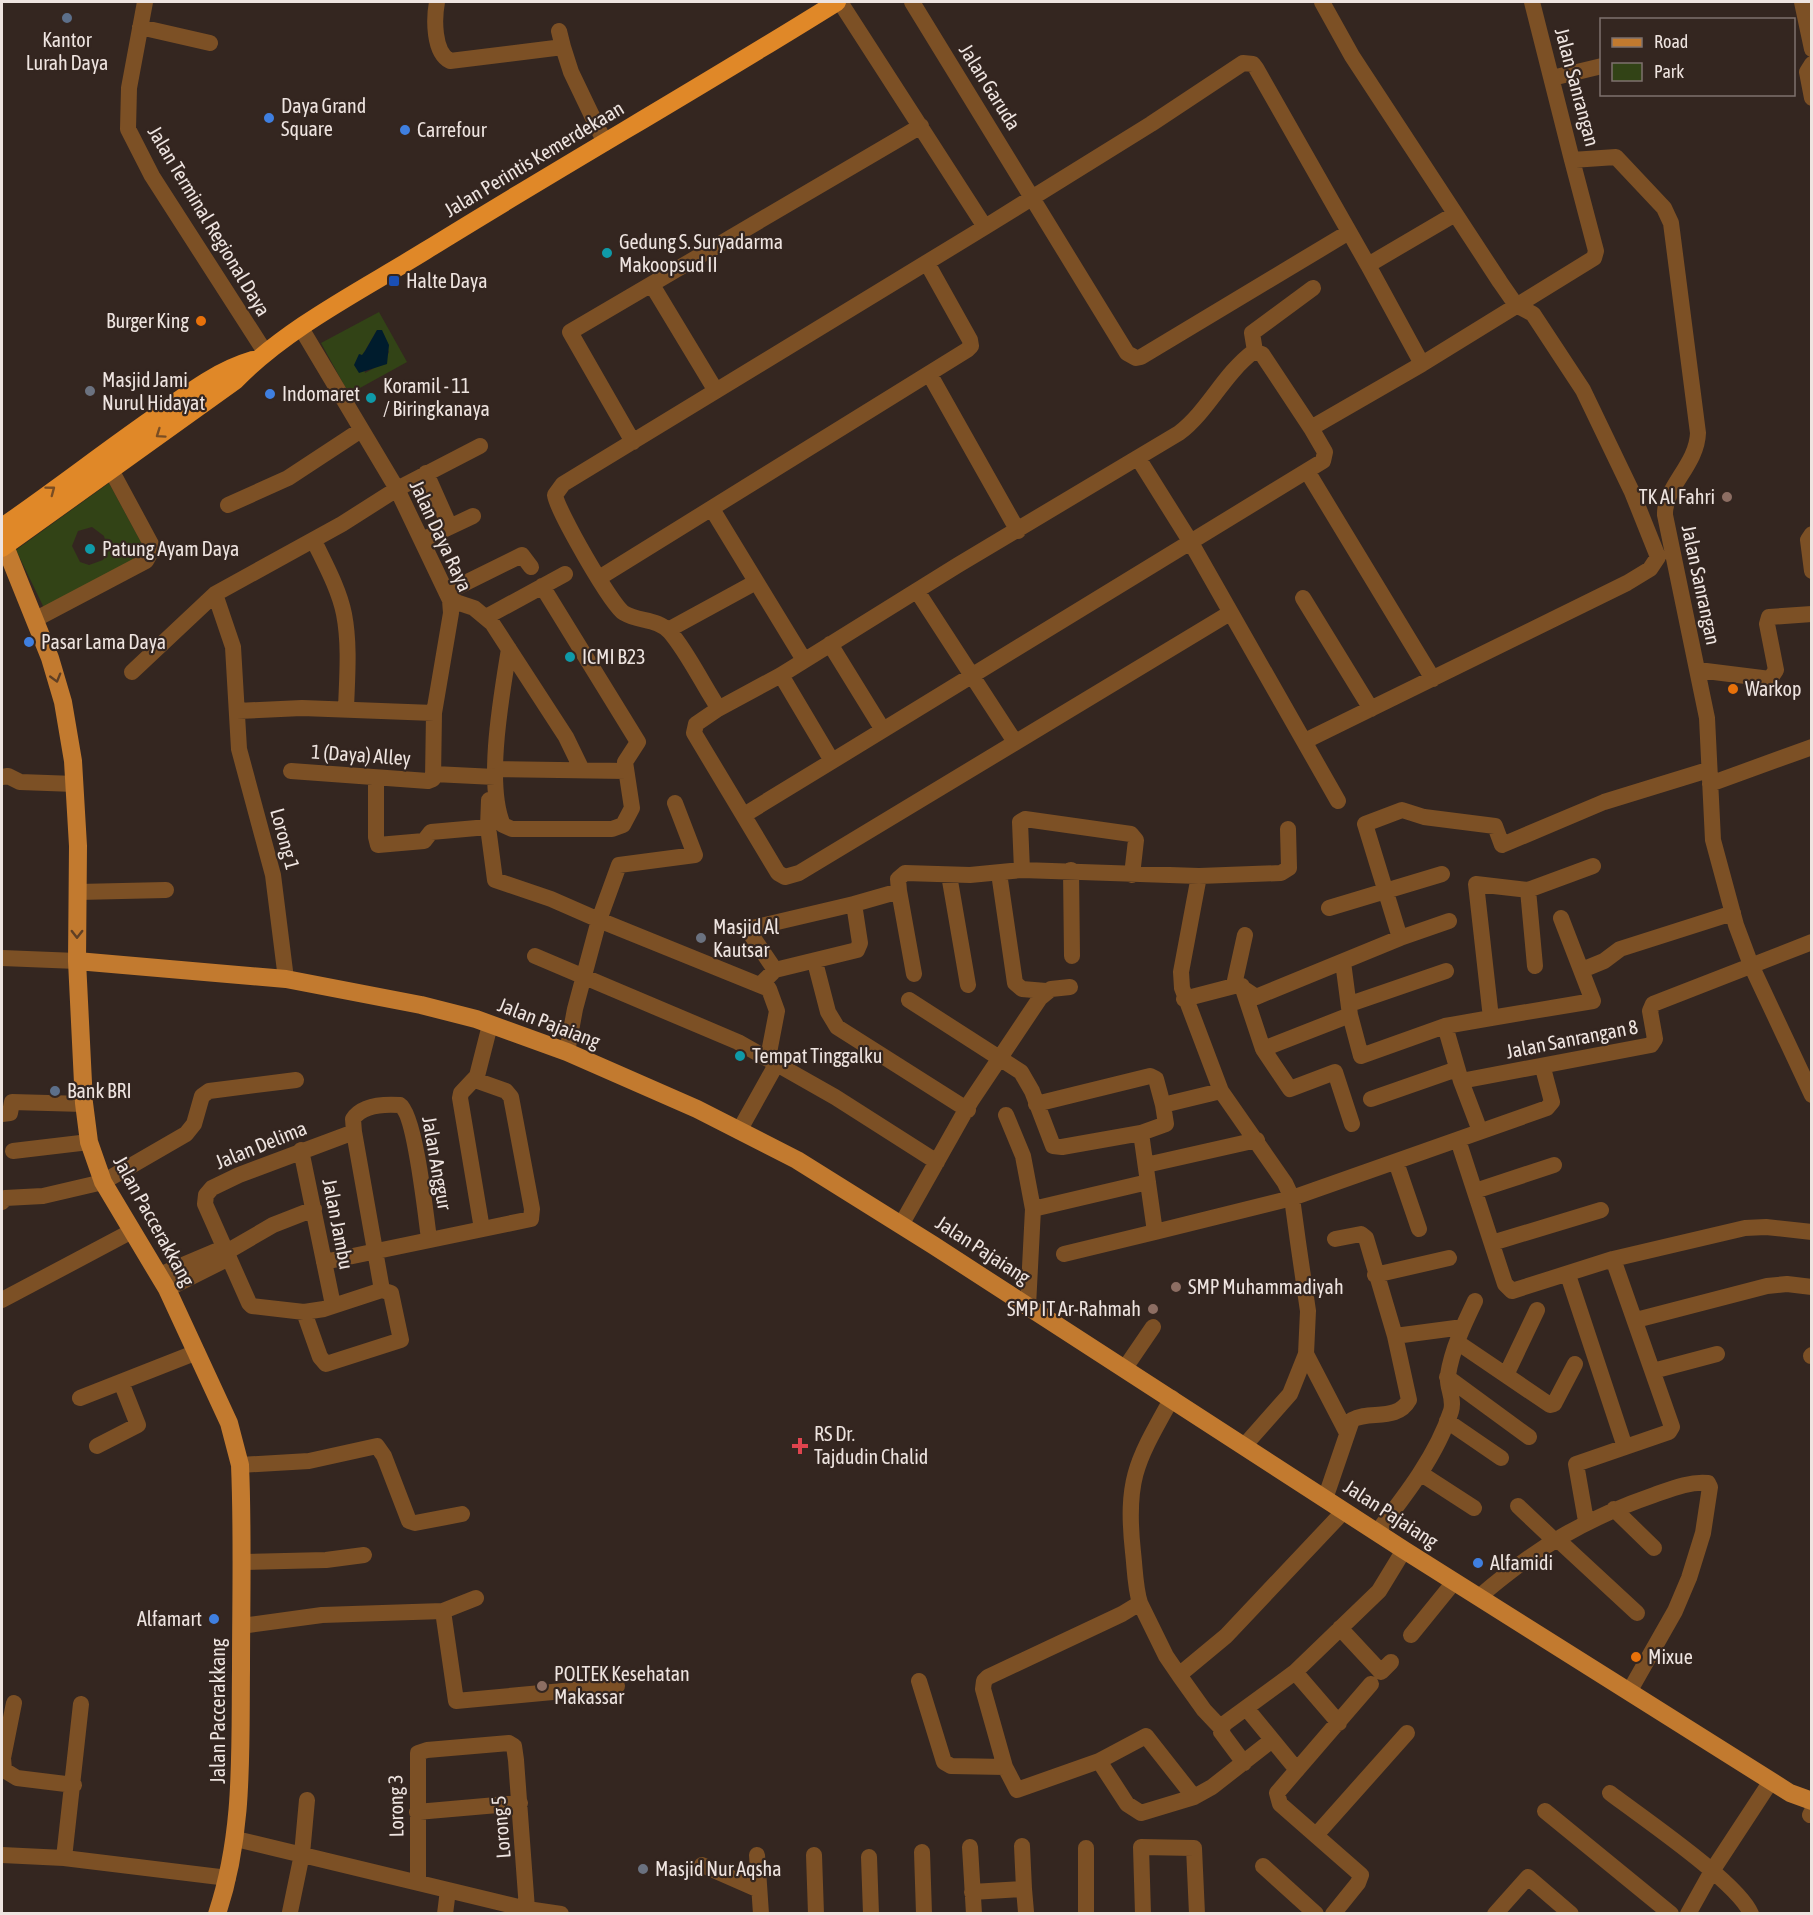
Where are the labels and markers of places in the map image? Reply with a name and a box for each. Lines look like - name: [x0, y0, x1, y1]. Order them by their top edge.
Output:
- marker: Kantor Lurah Daya: [60, 11, 74, 25]
- place label: Kantor Lurah Daya: [26, 28, 108, 74]
- place label: Daya Grand Square: [281, 94, 366, 140]
- marker: Daya Grand Square: [262, 111, 276, 125]
- place label: Carrefour: [417, 118, 488, 141]
- marker: Carrefour: [398, 123, 412, 137]
- place label: Gedung S. Suryadarma Makoopsud II: [619, 230, 783, 276]
- marker: Gedung S. Suryadarma Makoopsud II: [600, 246, 614, 260]
- place label: Halte Daya: [406, 269, 487, 292]
- marker: Halte Daya: [387, 274, 401, 288]
- place label: Burger King: [106, 309, 189, 332]
- marker: Burger King: [194, 314, 208, 328]
- place label: Masjid Jami Nurul Hidayat: [102, 368, 205, 414]
- place label: Koramil - 11 / Biringkanaya: [383, 374, 490, 420]
- place label: Indomaret: [282, 382, 360, 405]
- marker: Masjid Jami Nurul Hidayat: [83, 384, 97, 398]
- marker: Indomaret: [263, 387, 277, 401]
- marker: Koramil - 11 / Biringkanaya: [364, 391, 378, 405]
- place label: TK Al Fahri: [1639, 485, 1715, 508]
- marker: TK Al Fahri: [1720, 490, 1734, 504]
- place label: Patung Ayam Daya: [102, 537, 239, 560]
- marker: Patung Ayam Daya: [83, 542, 97, 556]
- place label: Pasar Lama Daya: [41, 630, 166, 653]
- marker: Pasar Lama Daya: [22, 635, 36, 649]
- place label: ICMI B23: [582, 645, 646, 668]
- marker: ICMI B23: [563, 650, 577, 664]
- place label: Warkop: [1745, 677, 1801, 700]
- marker: Warkop: [1726, 682, 1740, 696]
- place label: Masjid Al Kautsar: [713, 915, 780, 961]
- marker: Masjid Al Kautsar: [694, 931, 708, 945]
- place label: Tempat Tinggalku: [752, 1044, 882, 1067]
- marker: Tempat Tinggalku: [733, 1049, 747, 1063]
- place label: Bank BRI: [67, 1079, 132, 1102]
- marker: Bank BRI: [48, 1084, 62, 1098]
- place label: SMP Muhammadiyah: [1188, 1275, 1344, 1298]
- marker: SMP Muhammadiyah: [1169, 1280, 1183, 1294]
- place label: SMP IT Ar-Rahmah: [1007, 1297, 1141, 1320]
- marker: SMP IT Ar-Rahmah: [1146, 1302, 1160, 1316]
- place label: RS Dr. Tajdudin Chalid: [814, 1422, 928, 1468]
- marker: RS Dr. Tajdudin Chalid: [791, 1437, 809, 1455]
- place label: Alfamidi: [1490, 1551, 1553, 1574]
- marker: Alfamidi: [1471, 1556, 1485, 1570]
- place label: Alfamart: [137, 1607, 202, 1630]
- marker: Alfamart: [207, 1612, 221, 1626]
- place label: Mixue: [1648, 1645, 1693, 1668]
- marker: Mixue: [1629, 1650, 1643, 1664]
- place label: POLTEK Kesehatan Makassar: [554, 1662, 690, 1708]
- marker: POLTEK Kesehatan Makassar: [535, 1679, 549, 1693]
- place label: Masjid Nur Aqsha: [655, 1857, 782, 1880]
- marker: Masjid Nur Aqsha: [636, 1862, 650, 1876]

